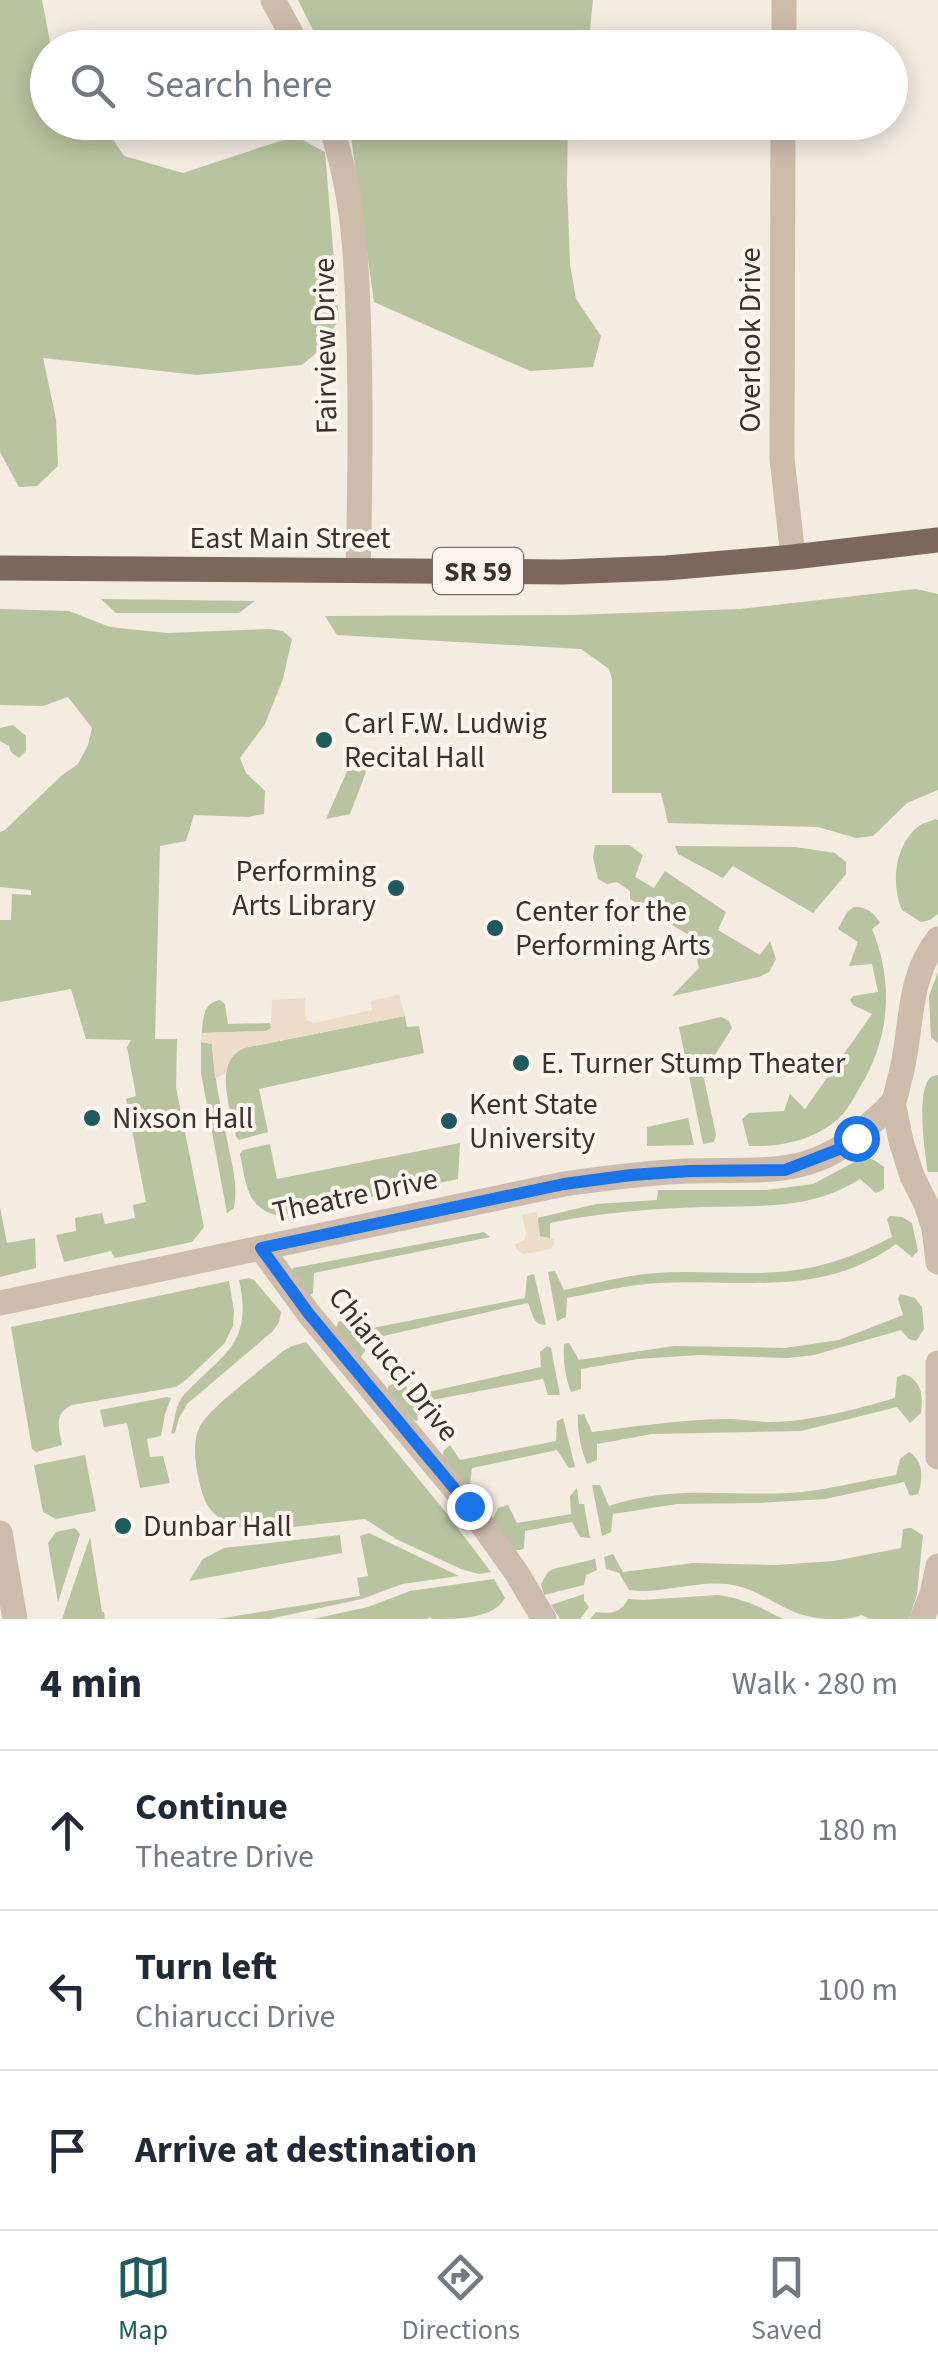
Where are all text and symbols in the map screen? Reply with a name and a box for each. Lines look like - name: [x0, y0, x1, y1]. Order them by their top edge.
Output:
- search box: [30, 30, 908, 140]
- icon: search: [65, 58, 120, 113]
- text: Search here: [145, 58, 332, 112]
- street label: Overlook Drive: [729, 247, 772, 433]
- street label: Fairview Drive: [302, 257, 349, 435]
- street label: East Main Street: [190, 517, 390, 560]
- road number: SR 59: [433, 548, 523, 594]
- place label: Carl F.W. Ludwig Recital Hall: [344, 702, 547, 779]
- marker: Carl F.W. Ludwig Recital Hall: [313, 729, 335, 751]
- place label: Performing Arts Library: [232, 850, 376, 927]
- marker: Performing Arts Library: [385, 877, 407, 899]
- place label: Center for the Performing Arts: [515, 890, 711, 967]
- marker: Center for the Performing Arts: [484, 917, 506, 939]
- place label: E. Turner Stump Theater: [541, 1042, 846, 1085]
- marker: E. Turner Stump Theater: [510, 1052, 532, 1074]
- place label: Kent State University: [469, 1083, 598, 1160]
- place label: Nixson Hall: [112, 1097, 253, 1140]
- marker: Nixson Hall: [81, 1107, 103, 1129]
- marker: Kent State University: [438, 1110, 460, 1132]
- route start: [834, 1116, 880, 1162]
- street label: Theatre Drive: [269, 1157, 442, 1234]
- street label: Chiarucci Drive: [318, 1278, 469, 1451]
- route end: [447, 1484, 493, 1530]
- place label: Dunbar Hall: [143, 1505, 292, 1548]
- marker: Dunbar Hall: [112, 1515, 134, 1537]
- text: 4 min: [40, 1654, 142, 1714]
- text: Walk · 280 m: [732, 1661, 898, 1707]
- text: Continue: [135, 1780, 288, 1834]
- icon: ahead: [40, 1803, 95, 1858]
- text: 180 m: [817, 1807, 898, 1853]
- text: Theatre Drive: [135, 1834, 314, 1880]
- text: Turn left: [135, 1940, 277, 1994]
- icon: left: [40, 1963, 95, 2018]
- text: 100 m: [817, 1967, 898, 2013]
- text: Chiarucci Drive: [135, 1994, 335, 2040]
- icon: arrive: [40, 2123, 95, 2178]
- text: Arrive at destination: [135, 2123, 477, 2177]
- tab: Map: [116, 2250, 171, 2350]
- tab: Directions: [402, 2250, 520, 2350]
- tab: Saved: [751, 2250, 822, 2350]

